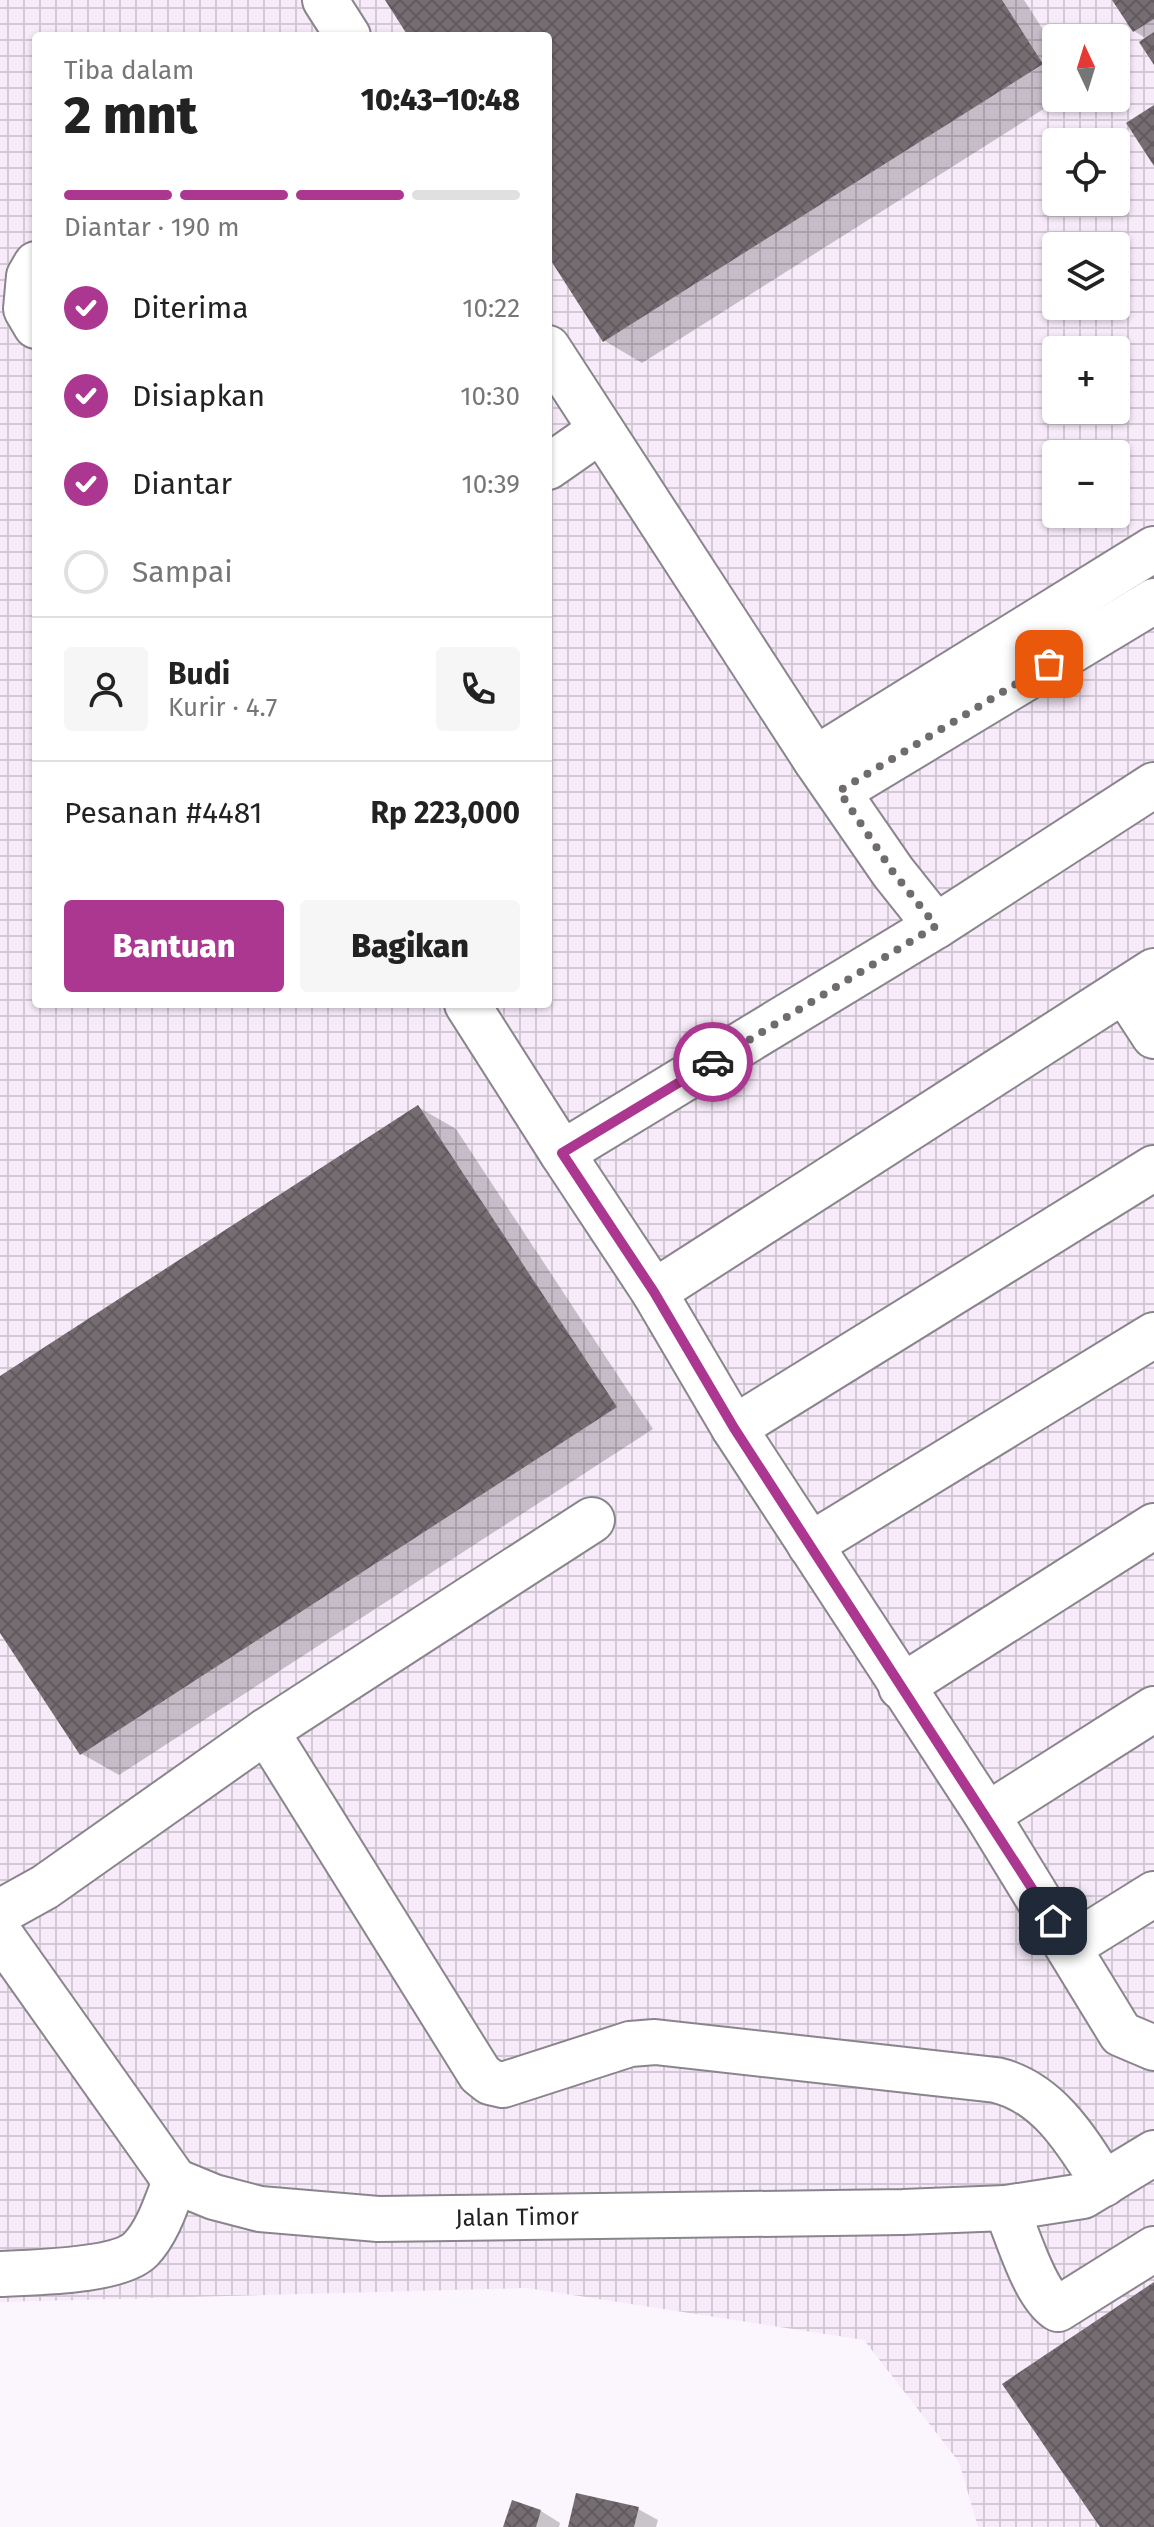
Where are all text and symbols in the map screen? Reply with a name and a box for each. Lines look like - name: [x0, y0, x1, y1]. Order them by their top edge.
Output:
- north arrow: [1042, 24, 1130, 112]
- map controls: [1042, 24, 1130, 528]
- text: Tiba dalam: [64, 55, 194, 86]
- text: 10:43–10:48: [361, 82, 520, 118]
- text: 2 mnt: [64, 84, 197, 147]
- button: locate: [1042, 128, 1130, 216]
- text: Diantar · 190 m: [64, 212, 239, 243]
- button: layers: [1042, 232, 1130, 320]
- icon: check: [64, 286, 108, 330]
- text: Diterima: [132, 290, 249, 326]
- text: 10:22: [462, 293, 520, 324]
- button: +: [1042, 336, 1130, 424]
- icon: check: [64, 374, 108, 418]
- text: Disiapkan: [132, 378, 265, 414]
- text: 10:30: [460, 381, 520, 412]
- button: −: [1042, 440, 1130, 528]
- icon: check: [64, 462, 108, 506]
- text: Diantar: [132, 466, 232, 502]
- text: 10:39: [461, 469, 520, 500]
- text: Sampai: [132, 554, 233, 590]
- pin: [1015, 630, 1083, 698]
- icon: bag: [1027, 642, 1071, 686]
- button: person: [64, 647, 148, 731]
- button: phone: [436, 647, 520, 731]
- text: Budi: [168, 656, 230, 692]
- text: Kurir · 4.7: [168, 692, 277, 723]
- text: Pesanan #4481: [64, 795, 262, 831]
- text: Rp 223,000: [371, 795, 520, 831]
- button: Bantuan: [64, 900, 284, 992]
- button: Bagikan: [300, 900, 520, 992]
- courier: [673, 1022, 753, 1102]
- icon: car: [691, 1040, 735, 1084]
- pin: [1019, 1887, 1087, 1955]
- icon: home: [1031, 1899, 1075, 1943]
- street label: Jalan Timor: [455, 2202, 580, 2232]

